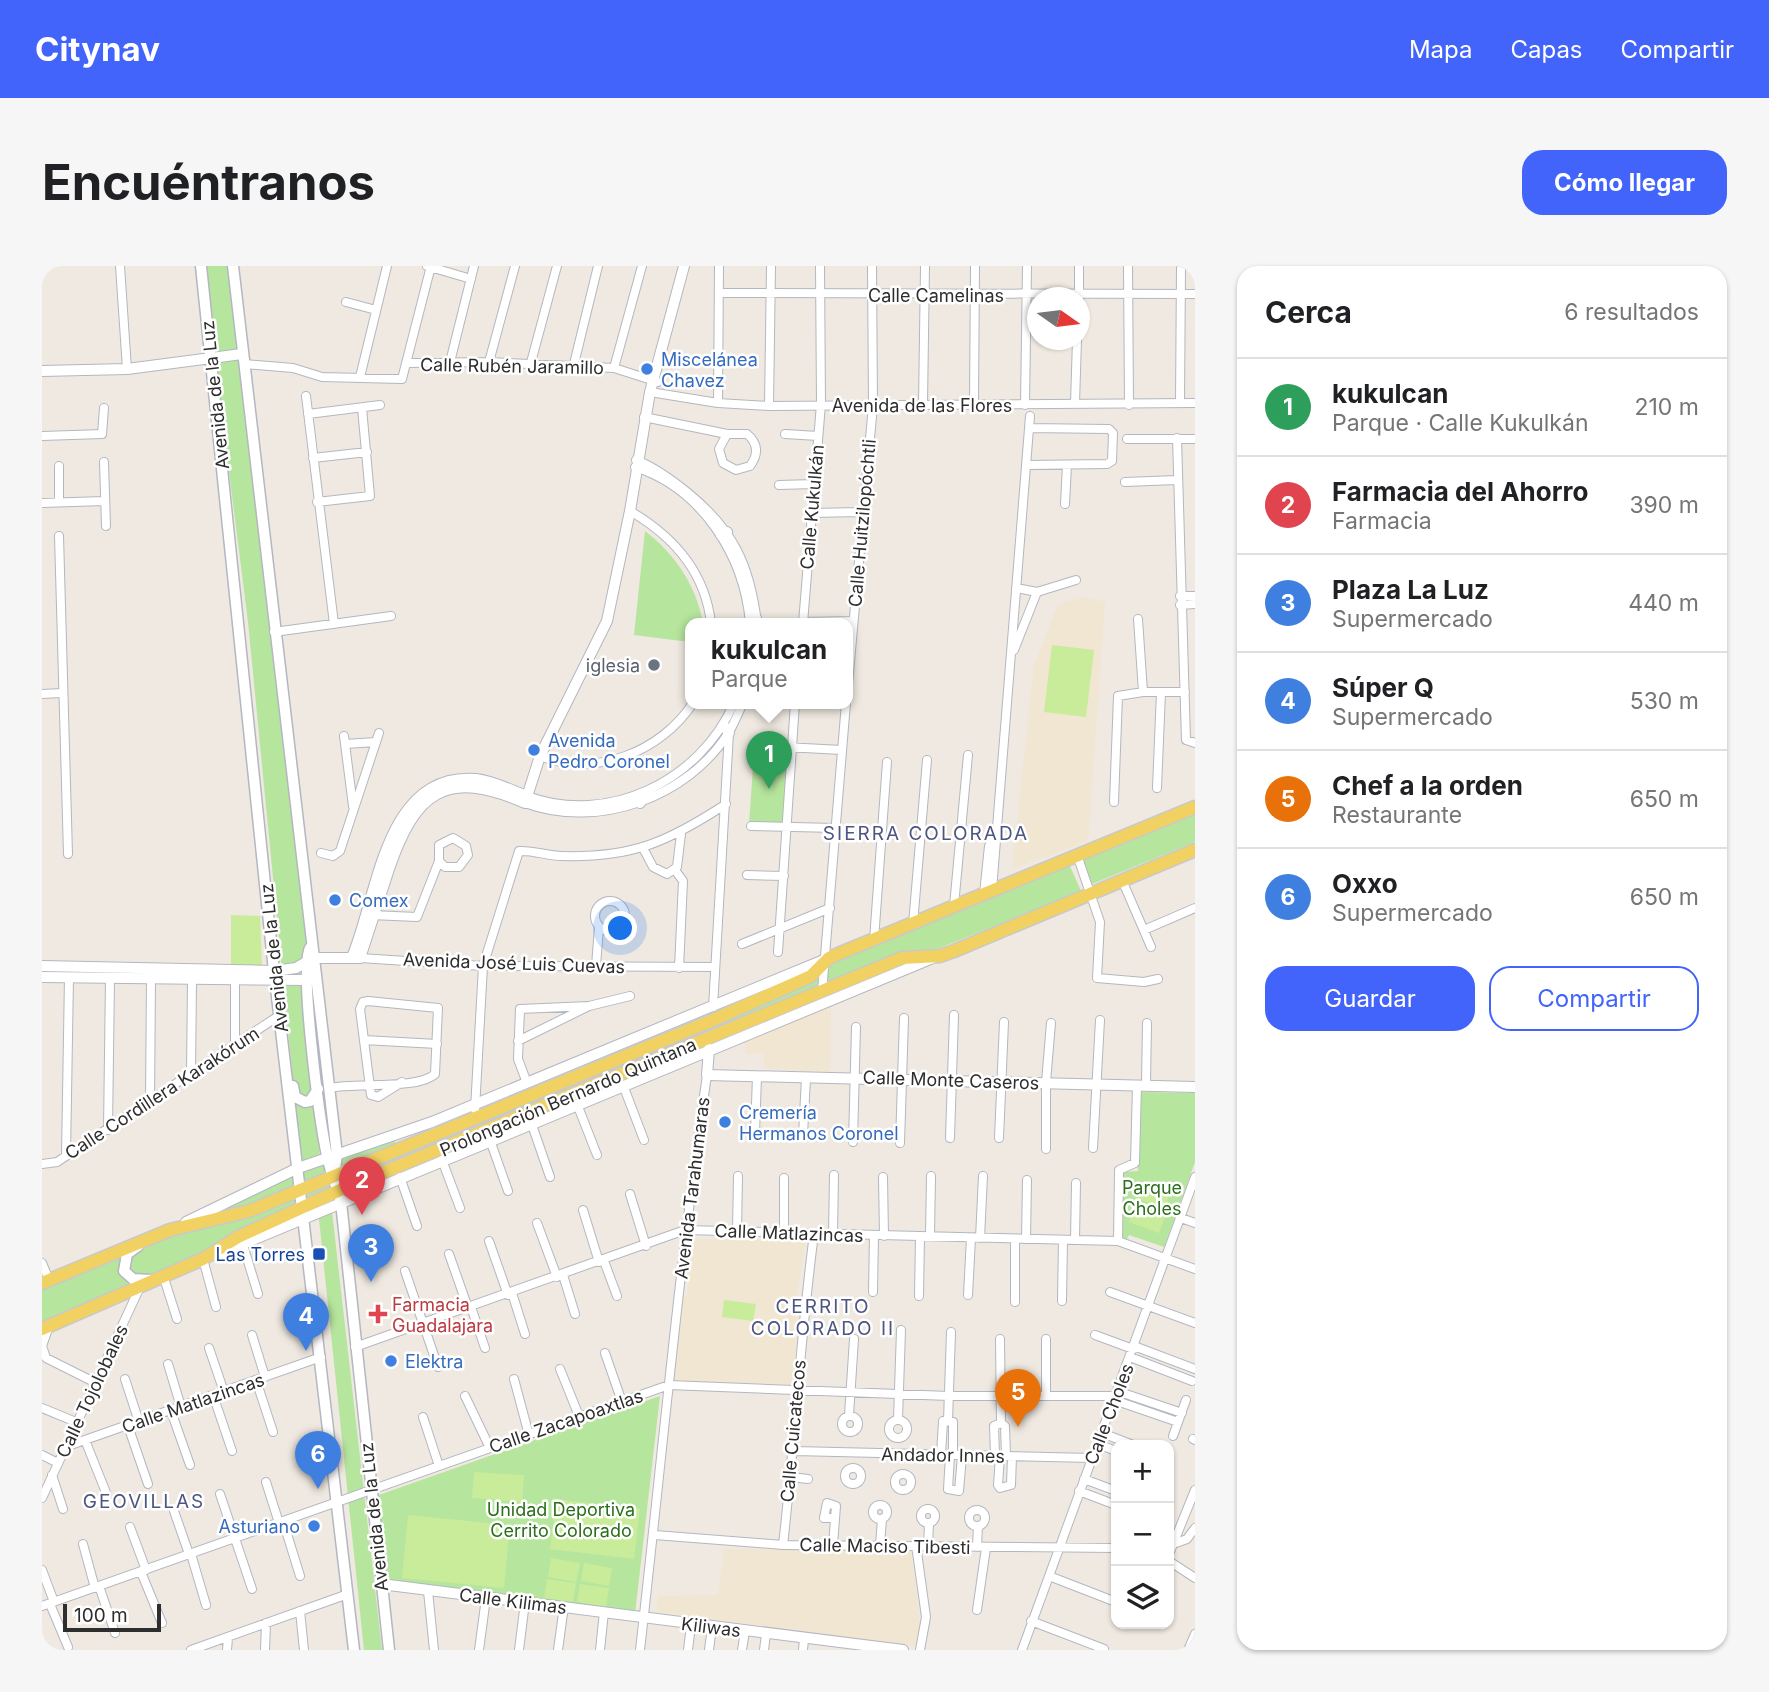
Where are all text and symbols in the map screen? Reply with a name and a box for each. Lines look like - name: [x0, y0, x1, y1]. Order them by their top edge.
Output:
- text: Citynav: [35, 29, 160, 69]
- text: Mapa: [1409, 35, 1472, 64]
- text: Capas: [1510, 35, 1583, 64]
- text: Compartir: [1621, 35, 1734, 64]
- button: Cómo llegar: [1522, 150, 1727, 215]
- text: Encuéntranos: [42, 153, 375, 212]
- street label: Calle Camelinas: [868, 285, 1004, 306]
- north arrow: [1027, 287, 1090, 350]
- text: Cerca: [1265, 294, 1352, 330]
- text: 6 resultados: [1564, 298, 1699, 326]
- street label: Avenida de la Luz: [197, 320, 233, 470]
- place label: Miscelánea Chavez: [661, 349, 758, 391]
- street label: Calle Rubén Jaramillo: [420, 354, 604, 378]
- marker: Miscelánea Chavez: [639, 361, 655, 377]
- text: kukulcan: [1332, 378, 1448, 409]
- text: 1: [1283, 393, 1293, 421]
- text: 210 m: [1634, 393, 1699, 421]
- street label: Avenida de las Flores: [832, 395, 1012, 416]
- text: Parque · Calle Kukulkán: [1332, 409, 1588, 437]
- street label: Calle Huitzilopóchtli: [844, 438, 880, 608]
- street label: Calle Kukulkán: [796, 444, 828, 570]
- text: Farmacia del Ahorro: [1332, 476, 1588, 507]
- text: 2: [1281, 491, 1295, 519]
- text: 390 m: [1629, 491, 1699, 519]
- text: Farmacia: [1332, 507, 1432, 535]
- text: Plaza La Luz: [1332, 574, 1489, 605]
- text: 3: [1281, 589, 1295, 617]
- text: 440 m: [1628, 589, 1699, 617]
- text: Supermercado: [1332, 605, 1493, 633]
- popup: [685, 618, 853, 709]
- text: kukulcan: [711, 634, 827, 665]
- place label: iglesia: [586, 655, 640, 676]
- marker: iglesia: [646, 657, 662, 673]
- text: Parque: [711, 665, 788, 693]
- text: Súper Q: [1332, 672, 1434, 703]
- text: 4: [1280, 687, 1296, 715]
- text: 530 m: [1630, 687, 1699, 715]
- text: Supermercado: [1332, 703, 1493, 731]
- place label: Avenida Pedro Coronel: [548, 730, 670, 772]
- pin: 1: [746, 731, 792, 789]
- marker: Avenida Pedro Coronel: [526, 742, 542, 758]
- text: Chef a la orden: [1332, 770, 1523, 801]
- text: 5: [1281, 785, 1295, 813]
- text: 650 m: [1630, 785, 1699, 813]
- text: Restaurante: [1332, 801, 1462, 829]
- district label: SIERRA COLORADA: [823, 822, 1029, 845]
- text: Oxxo: [1332, 868, 1398, 899]
- street label: Avenida de la Luz: [256, 883, 292, 1033]
- text: 6: [1281, 883, 1295, 911]
- text: 650 m: [1630, 883, 1699, 911]
- place label: Comex: [349, 890, 409, 911]
- marker: Comex: [327, 892, 343, 908]
- text: Supermercado: [1332, 899, 1493, 927]
- your location: [603, 911, 637, 945]
- street label: Avenida José Luis Cuevas: [403, 949, 625, 977]
- button: Guardar: [1265, 966, 1475, 1031]
- button: Compartir: [1489, 966, 1699, 1031]
- street label: Calle Cordillera Karakórum: [61, 1022, 263, 1164]
- street label: Prolongación Bernardo Quintana: [437, 1033, 699, 1161]
- street label: Calle Monte Caseros: [862, 1066, 1040, 1094]
- street label: Avenida Tarahumaras: [670, 1096, 714, 1280]
- place label: Cremería Hermanos Coronel: [739, 1102, 899, 1144]
- marker: Cremería Hermanos Coronel: [717, 1114, 733, 1130]
- pin: 2: [339, 1157, 385, 1215]
- park label: Parque Choles: [1122, 1177, 1182, 1219]
- street label: Calle Matlazincas: [714, 1220, 864, 1246]
- pin: 3: [348, 1224, 394, 1282]
- place label: Las Torres: [216, 1244, 305, 1265]
- marker: Las Torres: [311, 1246, 327, 1262]
- pin: 4: [283, 1293, 329, 1351]
- place label: Farmacia Guadalajara: [392, 1294, 493, 1336]
- district label: CERRITO COLORADO II: [751, 1295, 895, 1340]
- marker: Farmacia Guadalajara: [370, 1306, 386, 1322]
- street label: Calle Tojolobales: [52, 1321, 132, 1461]
- place label: Elektra: [405, 1351, 463, 1372]
- marker: Elektra: [383, 1353, 399, 1369]
- street label: Calle Cuicatecos: [776, 1359, 810, 1503]
- street label: Calle Choles: [1080, 1361, 1138, 1467]
- street label: Calle Matlazincas: [119, 1369, 267, 1437]
- pin: 5: [995, 1369, 1041, 1427]
- street label: Calle Zacapoaxtlas: [486, 1385, 646, 1457]
- pin: 6: [295, 1431, 341, 1489]
- map controls: [1111, 1440, 1174, 1629]
- button: +: [1111, 1440, 1174, 1503]
- street label: Avenida de la Luz: [356, 1442, 392, 1592]
- street label: Andador Innes: [881, 1443, 1005, 1467]
- district label: GEOVILLAS: [83, 1490, 205, 1513]
- park label: Unidad Deportiva Cerrito Colorado: [487, 1499, 635, 1541]
- button: −: [1111, 1503, 1174, 1566]
- place label: Asturiano: [219, 1516, 300, 1537]
- marker: Asturiano: [306, 1518, 322, 1534]
- street label: Calle Maciso Tibesti: [799, 1534, 971, 1558]
- button: layers: [1111, 1566, 1174, 1629]
- street label: Calle Kilimas: [458, 1584, 568, 1618]
- scale bar: [63, 1601, 161, 1633]
- text: 100 m: [74, 1604, 128, 1627]
- street label: Kiliwas: [680, 1613, 742, 1641]

